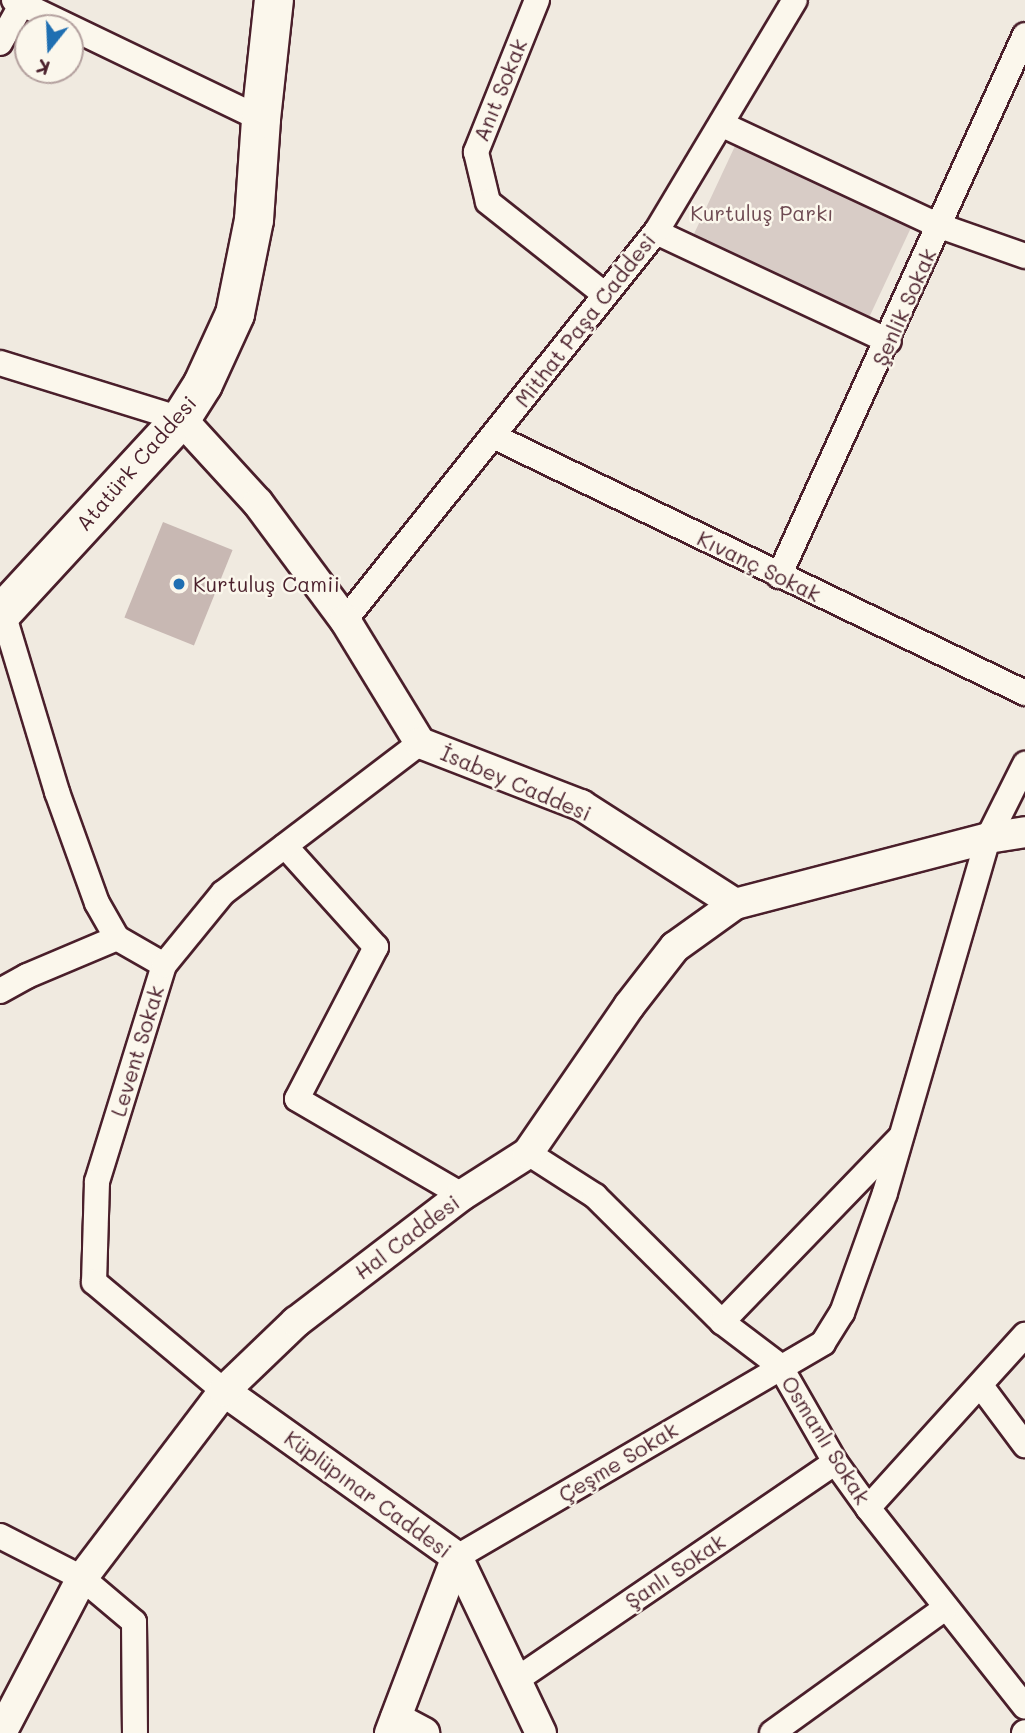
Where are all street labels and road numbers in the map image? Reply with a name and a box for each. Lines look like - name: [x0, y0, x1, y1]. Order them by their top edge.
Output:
- street label: Anıt Sokak: [468, 35, 532, 145]
- street label: Mithat Paşa Caddesi: [509, 228, 661, 412]
- street label: Şenlik Sokak: [867, 244, 941, 370]
- street label: Atatürk Caddesi: [71, 390, 201, 536]
- street label: Kıvanç Sokak: [693, 525, 825, 607]
- street label: İsabey Caddesi: [437, 740, 595, 826]
- street label: Levent Sokak: [105, 983, 169, 1119]
- street label: Hal Caddesi: [350, 1190, 464, 1284]
- street label: Osmanlı Sokak: [776, 1371, 876, 1509]
- street label: Çeşme Sokak: [554, 1417, 682, 1507]
- street label: Küplüpınar Caddesi: [280, 1425, 456, 1563]
- street label: Şanlı Sokak: [620, 1528, 730, 1614]

